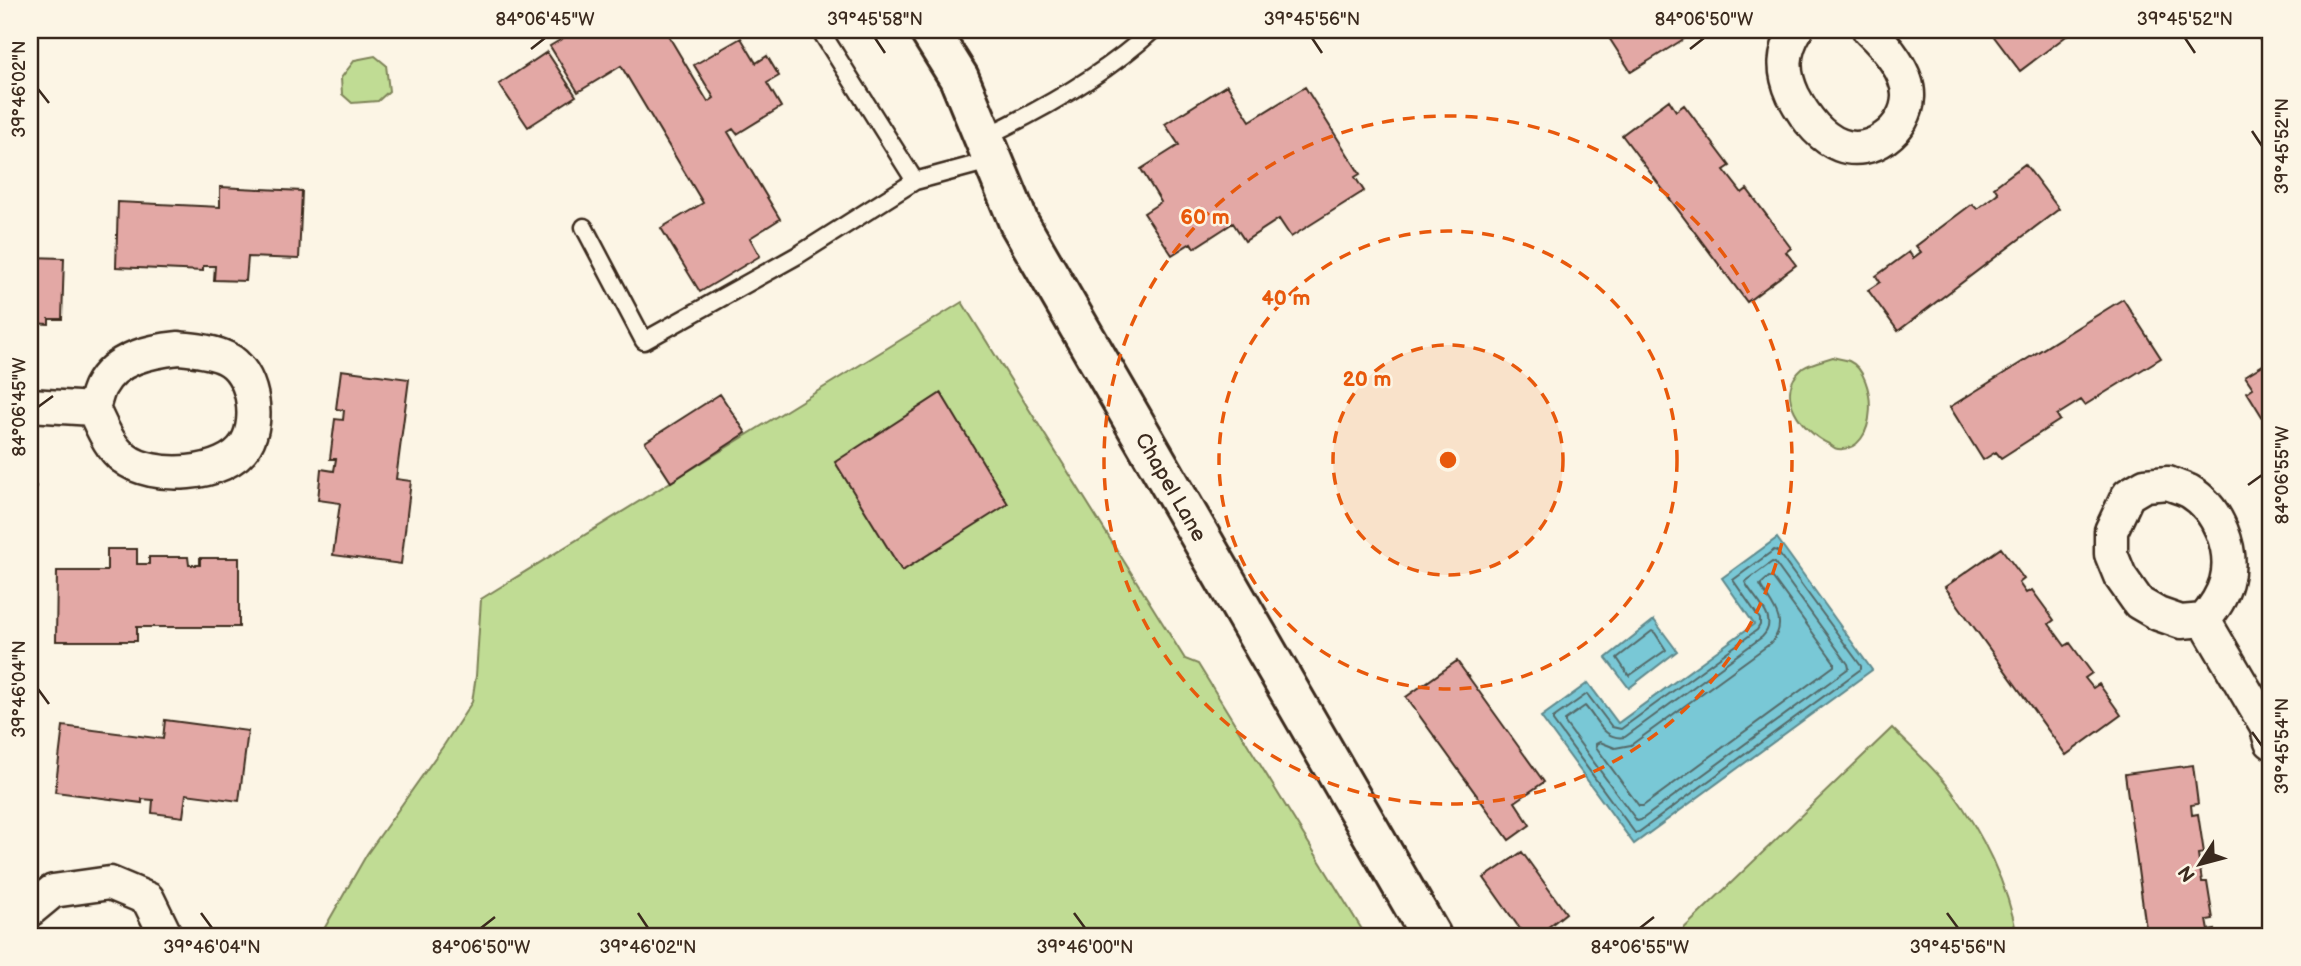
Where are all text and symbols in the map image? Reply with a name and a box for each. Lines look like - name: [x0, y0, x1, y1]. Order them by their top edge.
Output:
- text: 84°06'45"W: [495, 9, 595, 30]
- text: 39°45'58"N: [827, 9, 923, 30]
- text: 39°45'56"N: [1264, 9, 1360, 30]
- text: 84°06'50"W: [1655, 9, 1754, 30]
- text: 39°45'52"N: [2137, 9, 2233, 30]
- text: 39°46'02"N: [9, 40, 30, 138]
- text: 39°45'52"N: [2272, 98, 2293, 194]
- text: 60 m: [1180, 205, 1230, 230]
- text: 40 m: [1261, 286, 1311, 311]
- text: 84°06'45"W: [9, 357, 30, 457]
- text: 20 m: [1343, 367, 1391, 392]
- text: 84°06'55"W: [2272, 425, 2293, 524]
- street label: Chapel Lane: [1129, 429, 1212, 546]
- centre of rings: [1436, 448, 1460, 472]
- text: 39°46'04"N: [9, 640, 30, 738]
- text: 39°45'54"N: [2272, 698, 2293, 794]
- north arrow: [2164, 830, 2234, 900]
- text: N: [2174, 861, 2201, 886]
- text: 39°46'04"N: [163, 937, 261, 958]
- text: 84°06'50"W: [432, 937, 531, 958]
- text: 39°46'02"N: [599, 937, 697, 958]
- text: 39°46'00"N: [1036, 937, 1134, 958]
- text: 84°06'55"W: [1591, 937, 1690, 958]
- text: 39°45'56"N: [1910, 937, 2006, 958]

